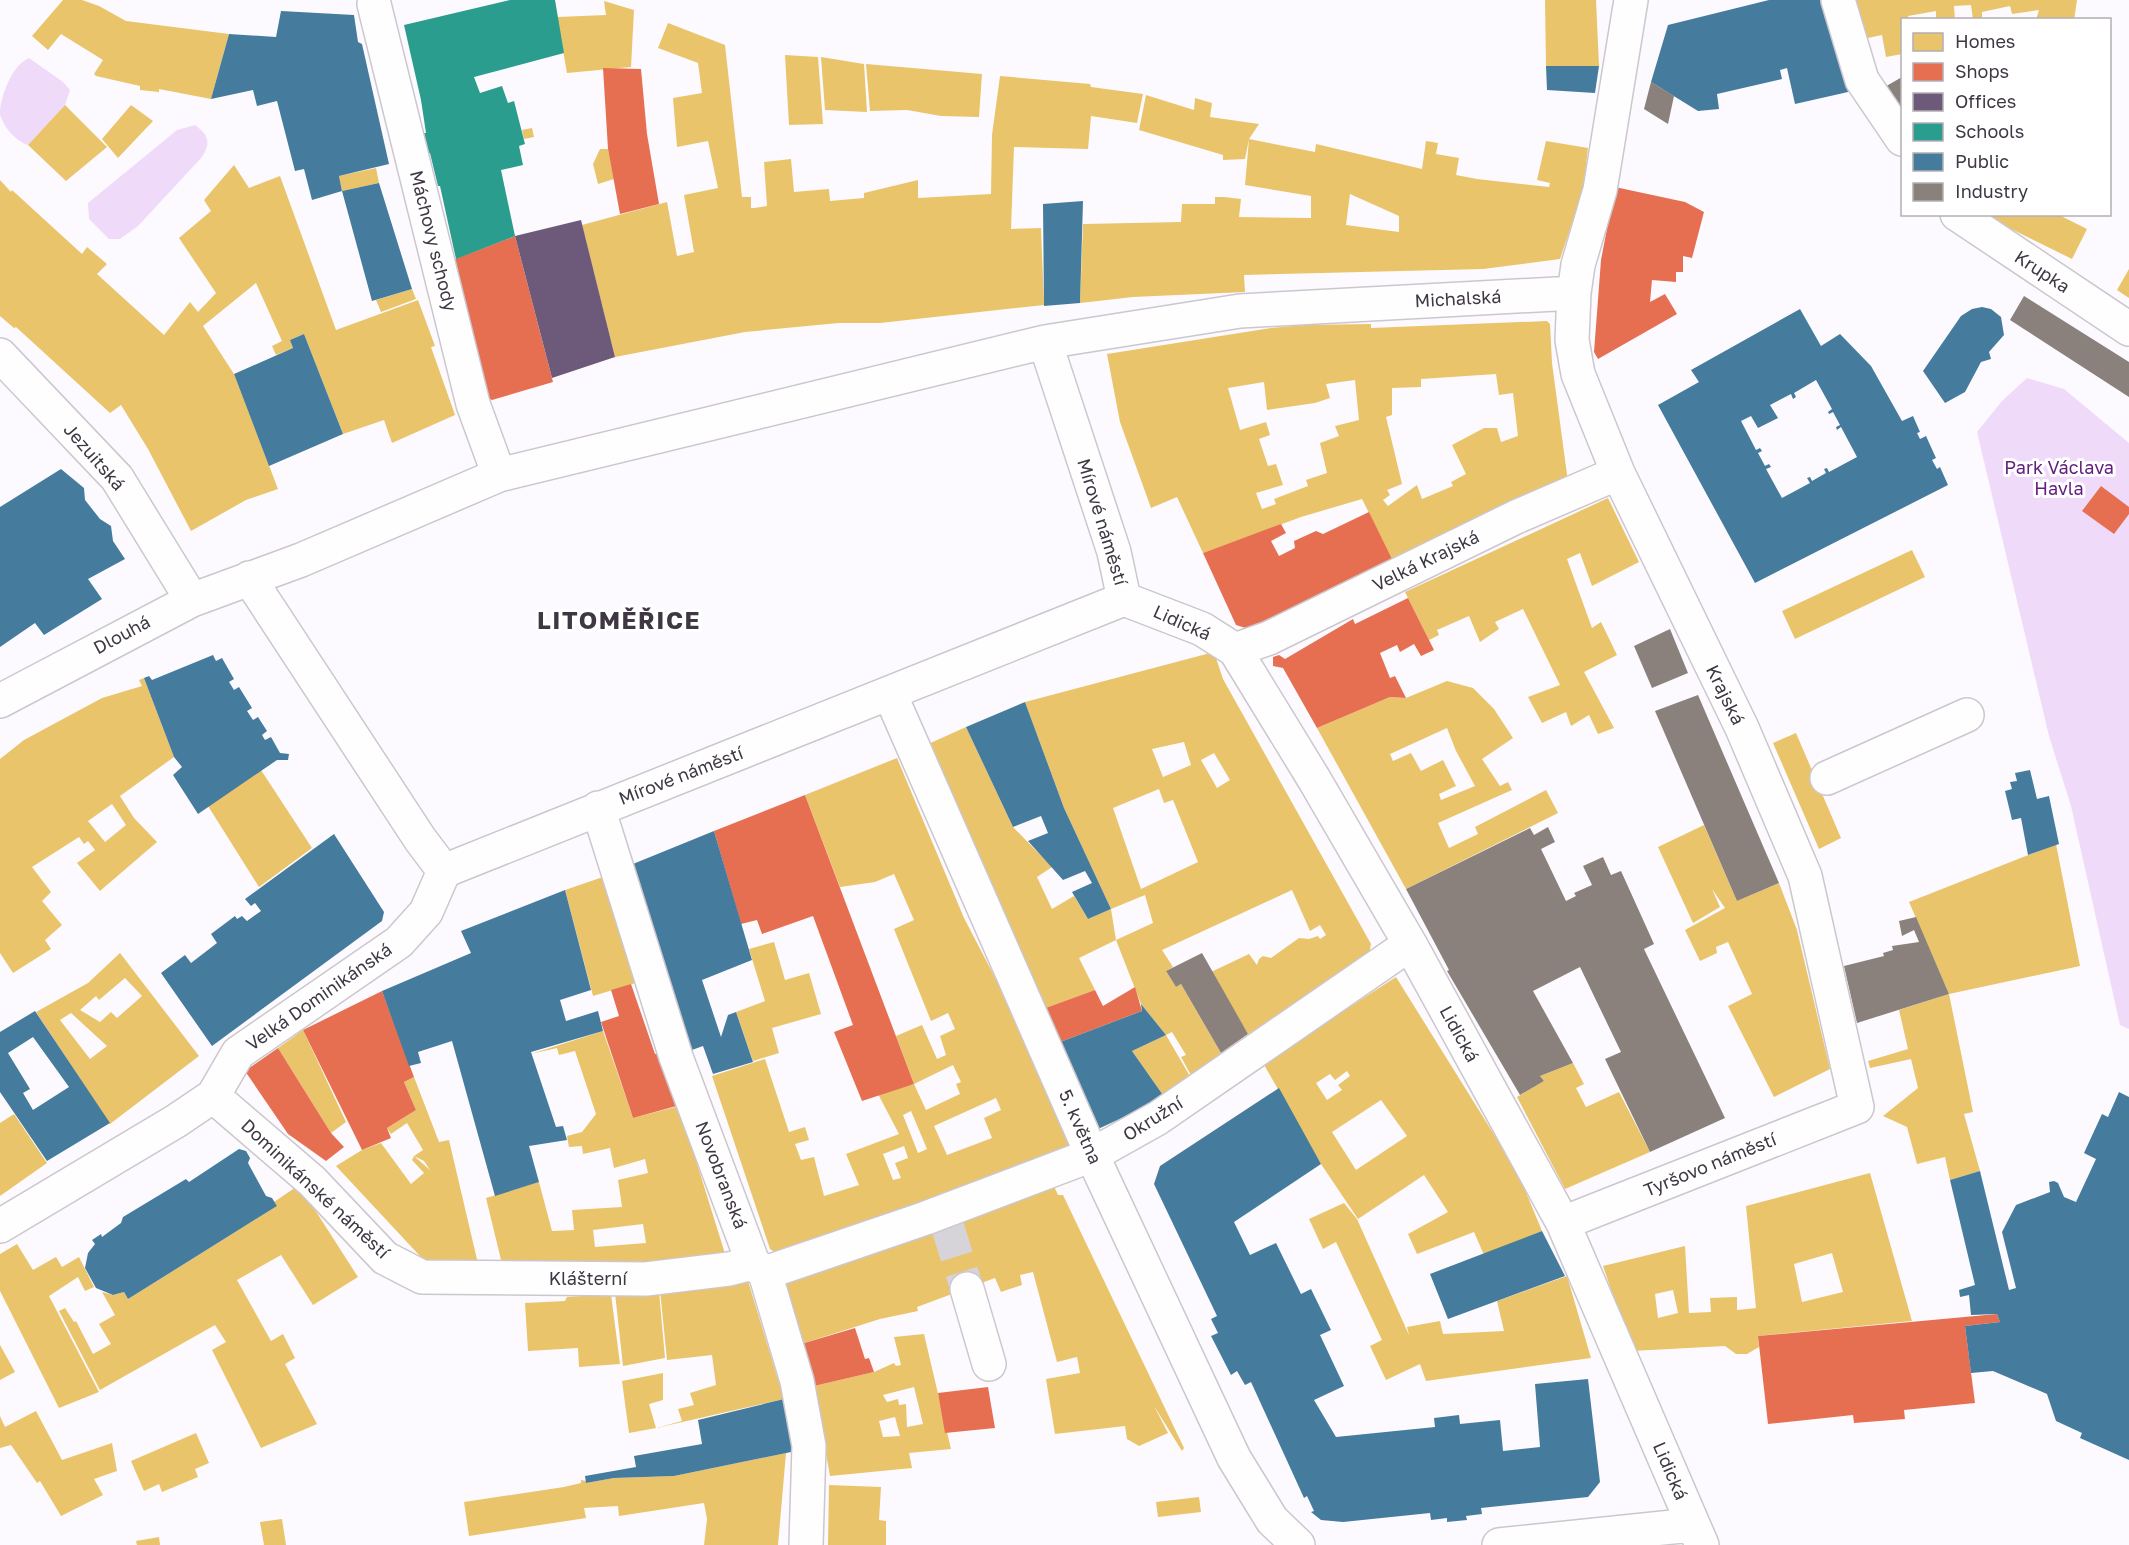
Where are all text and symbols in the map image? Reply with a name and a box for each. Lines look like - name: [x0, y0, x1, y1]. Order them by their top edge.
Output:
- legend: [1901, 18, 2111, 216]
- text: Homes: [1955, 30, 2015, 52]
- text: Shops: [1955, 60, 2009, 82]
- text: Offices: [1955, 90, 2016, 112]
- text: Schools: [1955, 120, 2024, 142]
- text: Public: [1955, 150, 2009, 172]
- street label: Máchovy schody: [406, 168, 462, 314]
- text: Industry: [1955, 180, 2028, 202]
- street label: Krupka: [2011, 245, 2074, 297]
- street label: Michalská: [1414, 285, 1502, 311]
- street label: Jezuitská: [59, 418, 130, 495]
- street label: Mírové náměstí: [1073, 456, 1133, 589]
- park label: Park Václava Havla: [2004, 456, 2114, 499]
- street label: Velká Krajská: [1369, 525, 1482, 595]
- street label: Lidická: [1150, 600, 1215, 645]
- district label: LITOMĚŘICE: [537, 605, 701, 634]
- street label: Dlouhá: [89, 610, 154, 658]
- street label: Krajská: [1702, 661, 1750, 728]
- street label: Mírové náměstí: [615, 741, 747, 809]
- street label: Velká Dominikánská: [241, 938, 396, 1055]
- street label: Lidická: [1435, 1002, 1484, 1066]
- street label: 5. května: [1055, 1086, 1107, 1167]
- street label: Okružní: [1118, 1091, 1187, 1145]
- street label: Dominikánské náměstí: [237, 1114, 395, 1264]
- street label: Novobranská: [691, 1118, 753, 1232]
- street label: Tyršovo náměstí: [1640, 1127, 1780, 1201]
- street label: Klášterní: [549, 1267, 628, 1289]
- street label: Lidická: [1649, 1438, 1693, 1503]

